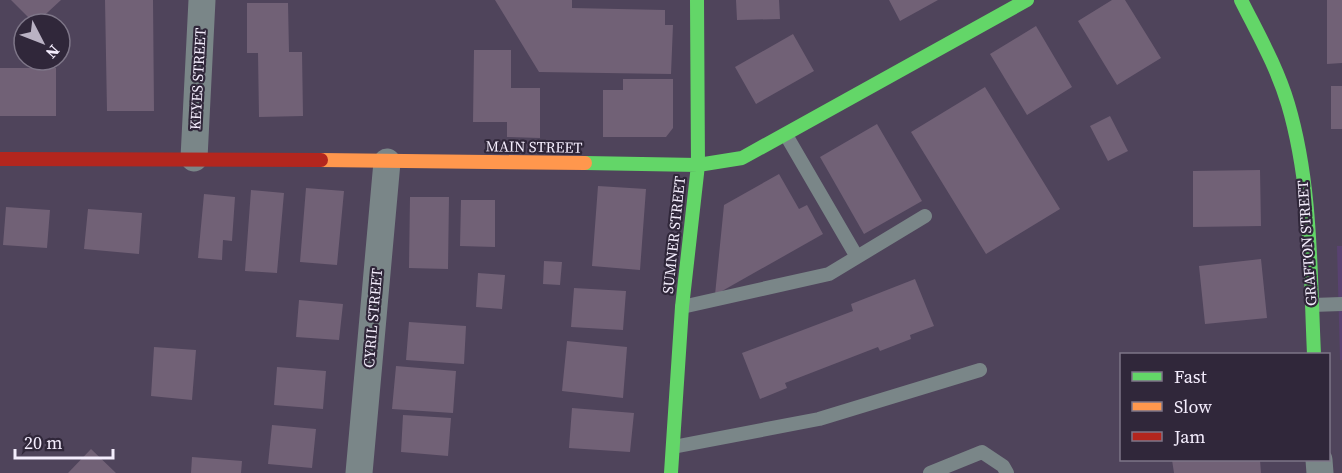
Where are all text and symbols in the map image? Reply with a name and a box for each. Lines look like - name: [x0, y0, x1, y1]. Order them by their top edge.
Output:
- north arrow: [12, 12, 72, 72]
- street label: KEYES STREET: [184, 27, 211, 130]
- text: N: [41, 40, 65, 64]
- street label: MAIN STREET: [485, 135, 583, 158]
- street label: SUMNER STREET: [657, 175, 690, 295]
- street label: GRAFTON STREET: [1292, 180, 1321, 307]
- street label: CYRIL STREET: [358, 267, 387, 369]
- legend: [1120, 353, 1330, 461]
- text: Fast: [1174, 364, 1207, 389]
- text: Slow: [1174, 394, 1212, 419]
- scale bar: [15, 422, 112, 460]
- text: Jam: [1173, 424, 1206, 449]
- text: 20 m: [24, 430, 62, 455]

